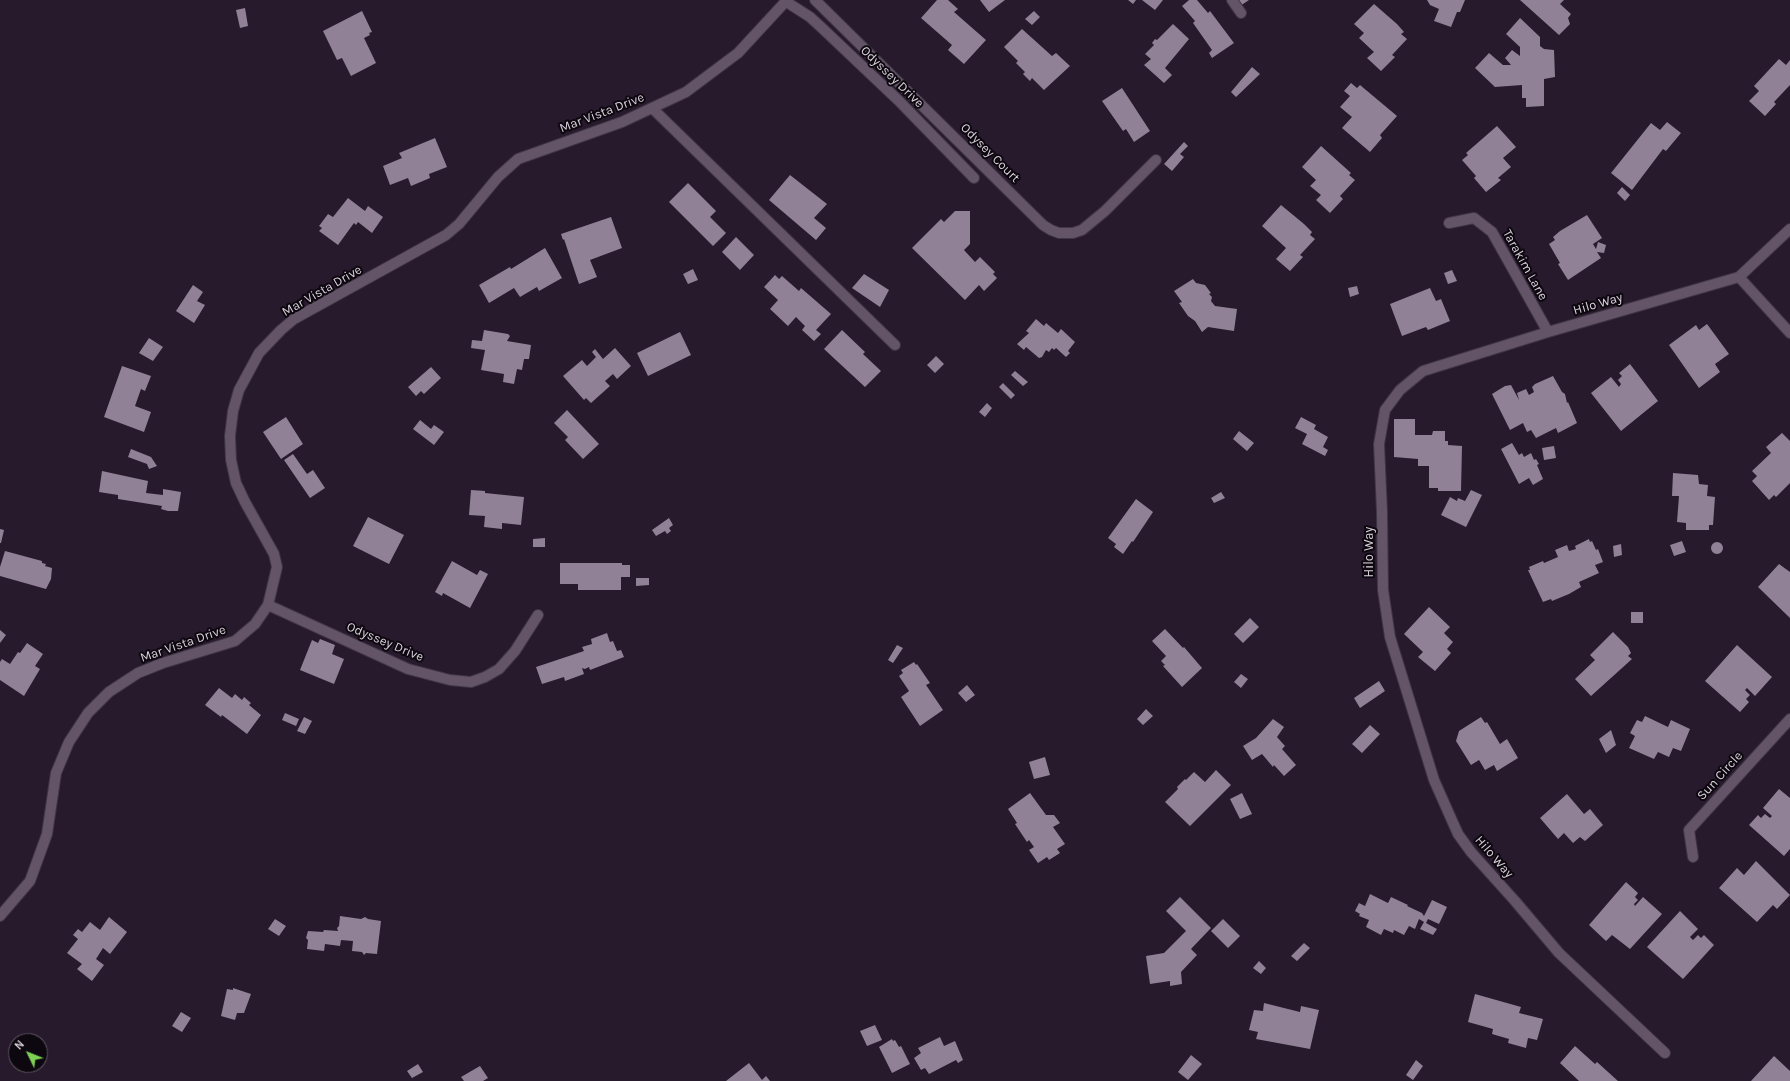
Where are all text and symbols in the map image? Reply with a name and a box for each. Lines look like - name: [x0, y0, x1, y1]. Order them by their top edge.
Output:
- street label: Odyssey Drive: [857, 43, 927, 111]
- street label: Mar Vista Drive: [557, 90, 647, 136]
- street label: Odysey Court: [957, 120, 1023, 186]
- street label: Tarakim Lane: [1499, 227, 1551, 303]
- street label: Mar Vista Drive: [279, 262, 365, 320]
- street label: Hilo Way: [1571, 289, 1625, 319]
- street label: Hilo Way: [1361, 527, 1377, 577]
- street label: Odyssey Drive: [344, 619, 426, 665]
- street label: Mar Vista Drive: [138, 622, 228, 666]
- street label: Sun Circle: [1694, 748, 1746, 804]
- street label: Hilo Way: [1471, 833, 1517, 881]
- north arrow: [8, 1033, 48, 1073]
- text: N: [12, 1038, 27, 1052]

